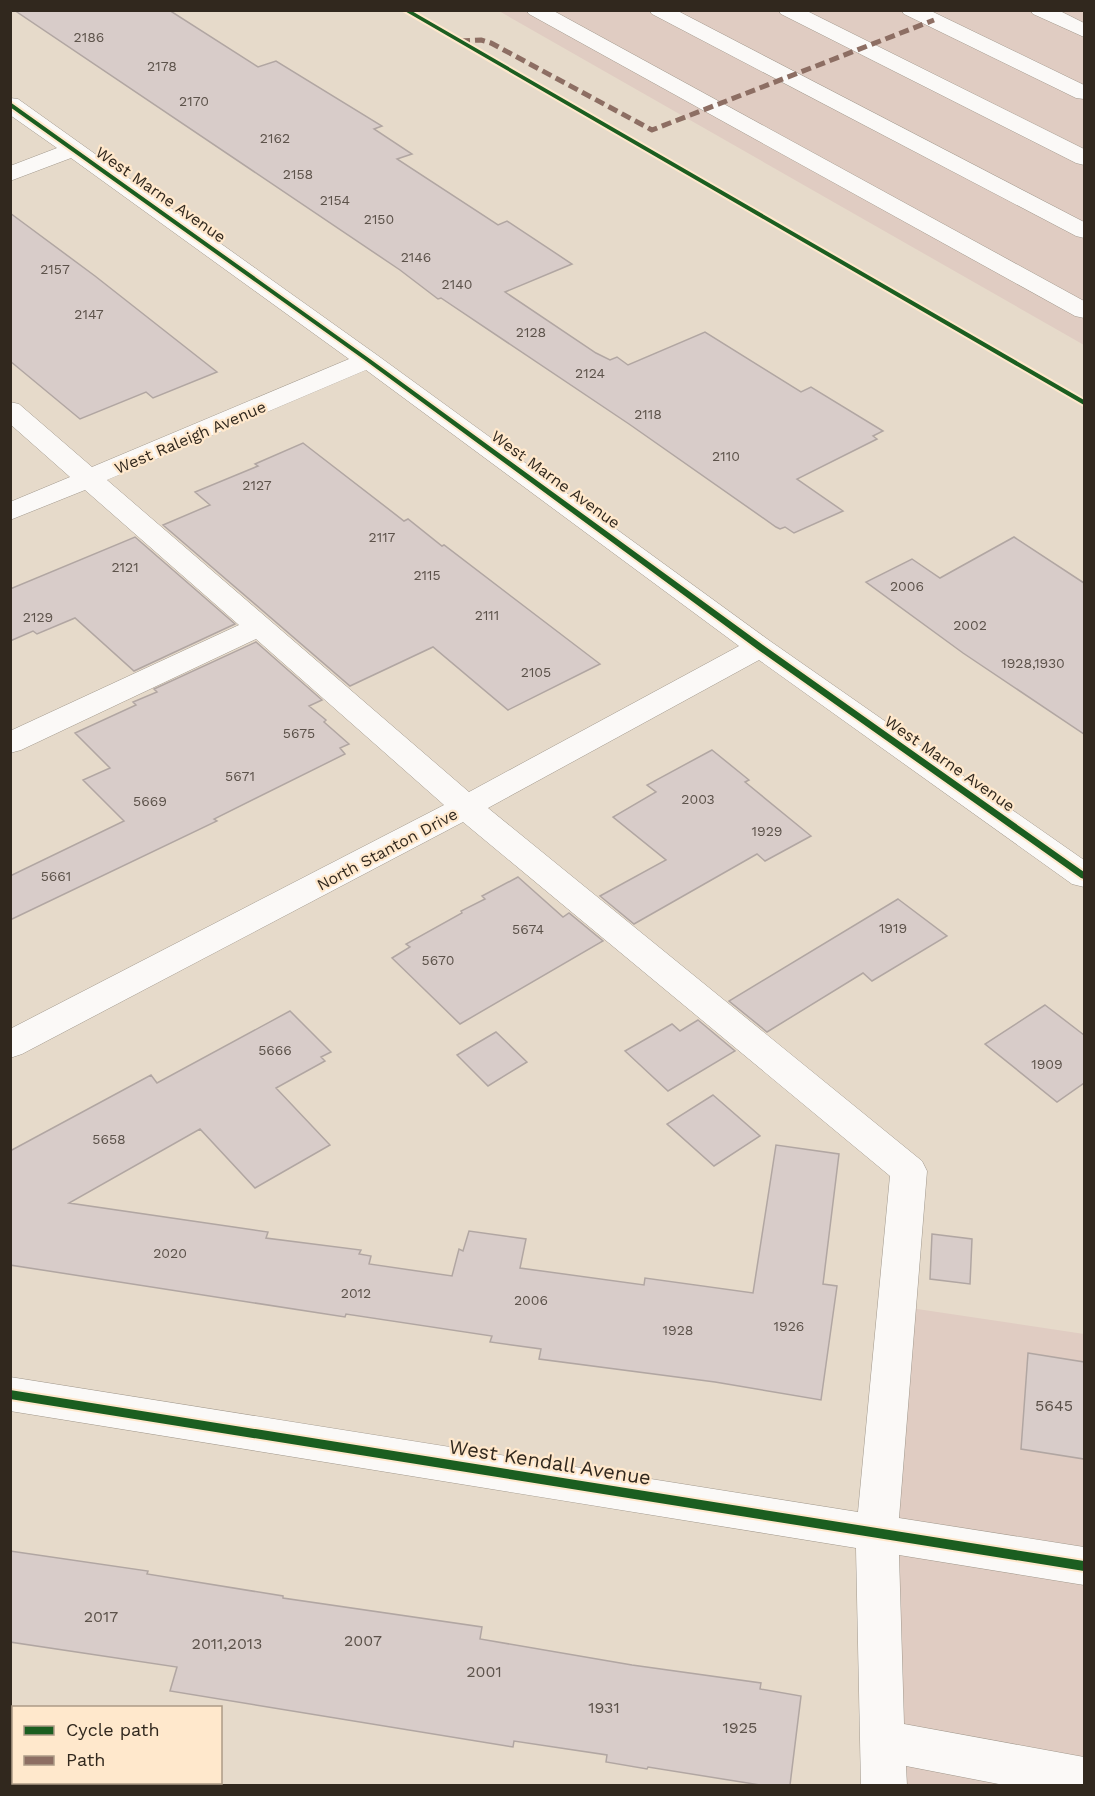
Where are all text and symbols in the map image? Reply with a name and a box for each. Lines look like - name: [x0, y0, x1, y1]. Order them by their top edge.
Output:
- house number: 2186: [74, 29, 104, 45]
- house number: 2178: [147, 58, 177, 74]
- house number: 2170: [179, 93, 209, 109]
- house number: 2162: [260, 130, 290, 146]
- street label: West Marne Avenue: [92, 142, 229, 246]
- house number: 2158: [283, 166, 313, 182]
- house number: 2154: [320, 192, 350, 208]
- house number: 2150: [364, 211, 394, 227]
- house number: 2146: [401, 249, 431, 265]
- house number: 2157: [40, 261, 70, 277]
- house number: 2140: [442, 276, 472, 292]
- house number: 2147: [74, 306, 104, 322]
- house number: 2128: [516, 324, 546, 340]
- house number: 2124: [575, 365, 605, 381]
- street label: West Raleigh Avenue: [112, 397, 269, 478]
- house number: 2118: [634, 406, 662, 422]
- street label: West Marne Avenue: [488, 426, 624, 532]
- house number: 2110: [712, 448, 740, 464]
- house number: 2127: [242, 477, 272, 493]
- house number: 2117: [369, 529, 396, 545]
- house number: 2121: [111, 559, 139, 575]
- house number: 2115: [413, 567, 441, 583]
- house number: 2006: [890, 578, 924, 594]
- house number: 2111: [475, 607, 499, 623]
- house number: 2129: [23, 609, 53, 625]
- house number: 2002: [953, 617, 987, 633]
- house number: 1928,1930: [1001, 655, 1065, 671]
- house number: 2105: [521, 664, 551, 680]
- street label: West Marne Avenue: [881, 711, 1018, 815]
- house number: 5675: [283, 725, 315, 741]
- house number: 5671: [225, 768, 255, 784]
- house number: 2003: [681, 791, 715, 807]
- house number: 5669: [133, 793, 167, 809]
- street label: North Stanton Drive: [314, 804, 461, 895]
- house number: 1929: [752, 823, 782, 839]
- house number: 5661: [41, 868, 71, 884]
- house number: 1919: [879, 920, 907, 936]
- house number: 5674: [512, 921, 544, 937]
- house number: 5670: [422, 952, 454, 968]
- house number: 5666: [258, 1042, 292, 1058]
- house number: 1909: [1031, 1056, 1063, 1072]
- house number: 5658: [92, 1131, 126, 1147]
- house number: 2020: [153, 1245, 187, 1261]
- house number: 2012: [341, 1285, 371, 1301]
- house number: 2006: [514, 1292, 548, 1308]
- house number: 1926: [774, 1318, 804, 1334]
- house number: 1928: [663, 1322, 693, 1338]
- house number: 5645: [1035, 1396, 1073, 1415]
- street label: West Kendall Avenue: [447, 1434, 653, 1490]
- house number: 2017: [84, 1607, 118, 1626]
- house number: 2007: [344, 1631, 382, 1650]
- house number: 2011,2013: [192, 1634, 262, 1653]
- house number: 2001: [466, 1662, 502, 1681]
- house number: 1931: [588, 1698, 620, 1717]
- legend: [12, 1706, 222, 1784]
- house number: 1925: [723, 1718, 757, 1737]
- text: Cycle path: [66, 1719, 160, 1740]
- text: Path: [66, 1749, 106, 1770]

